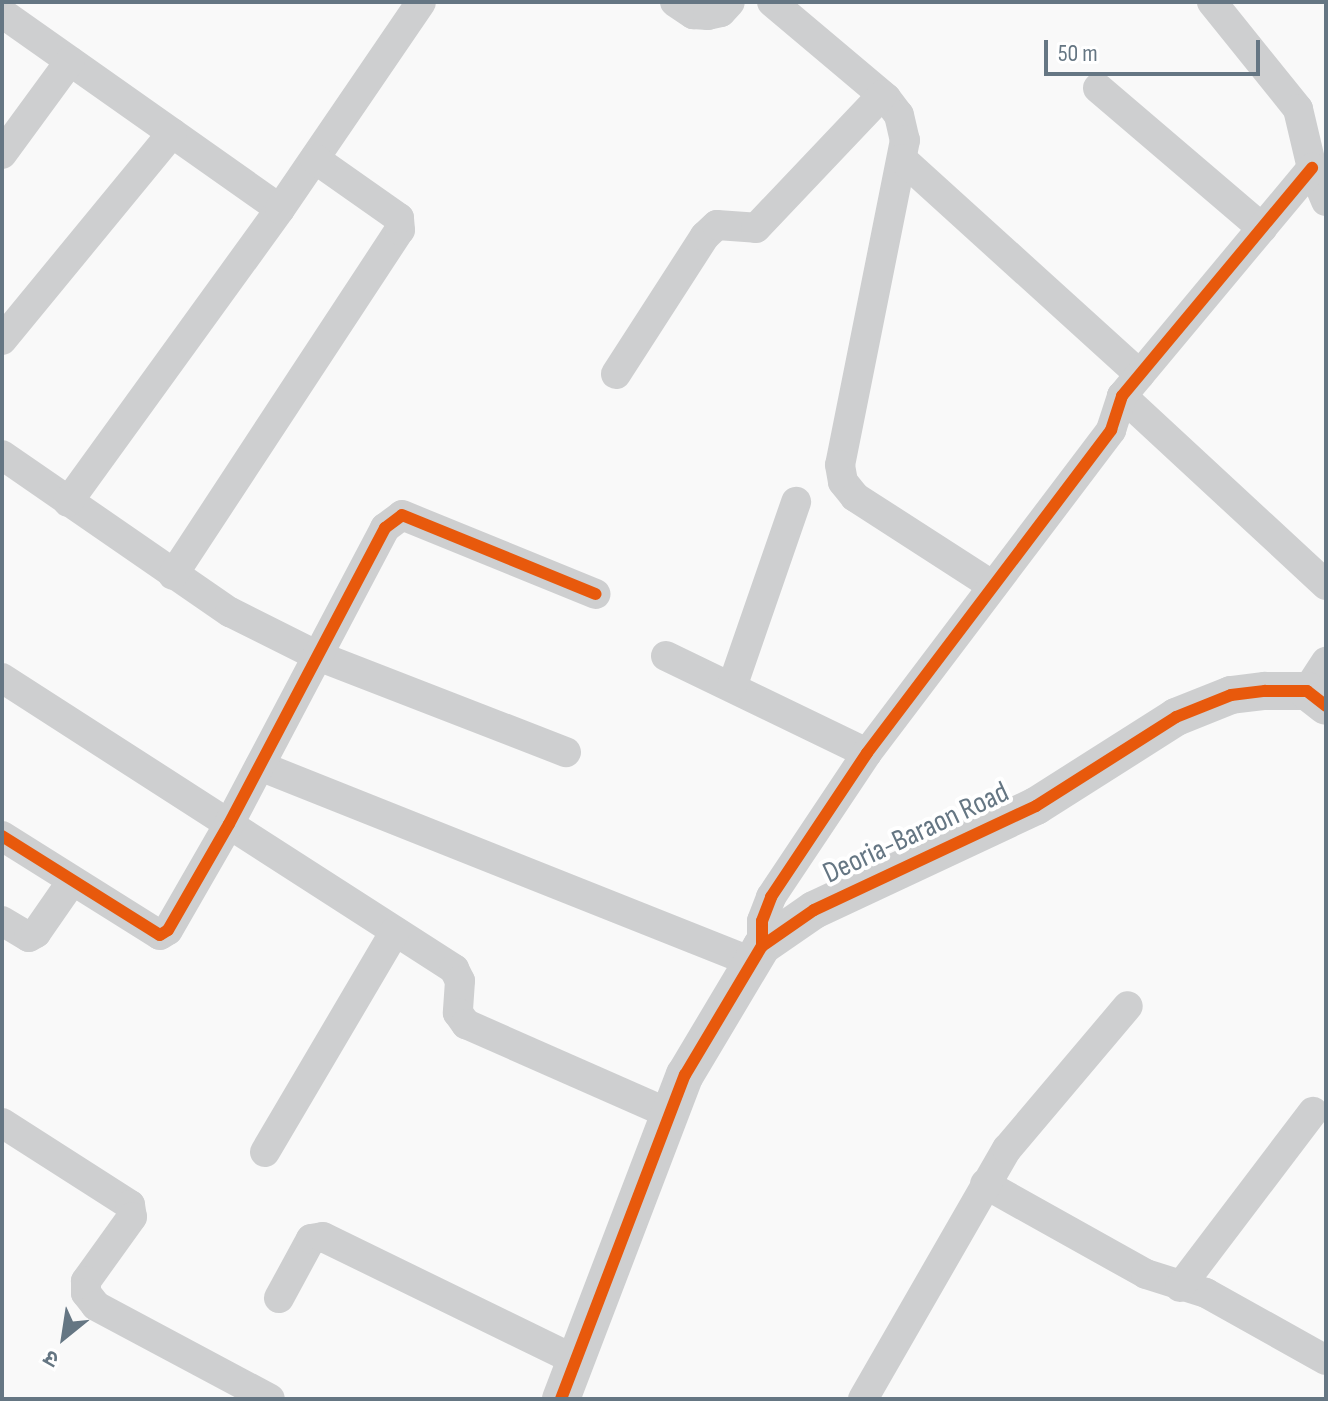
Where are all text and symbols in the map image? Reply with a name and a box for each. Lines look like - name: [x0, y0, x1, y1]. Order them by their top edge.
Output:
- scale bar: [1048, 24, 1264, 74]
- text: 50 m: [1058, 39, 1098, 68]
- street label: Deoria-Baraon Road: [817, 774, 1015, 892]
- north arrow: [24, 1297, 104, 1377]
- text: उ: [39, 1343, 64, 1373]

